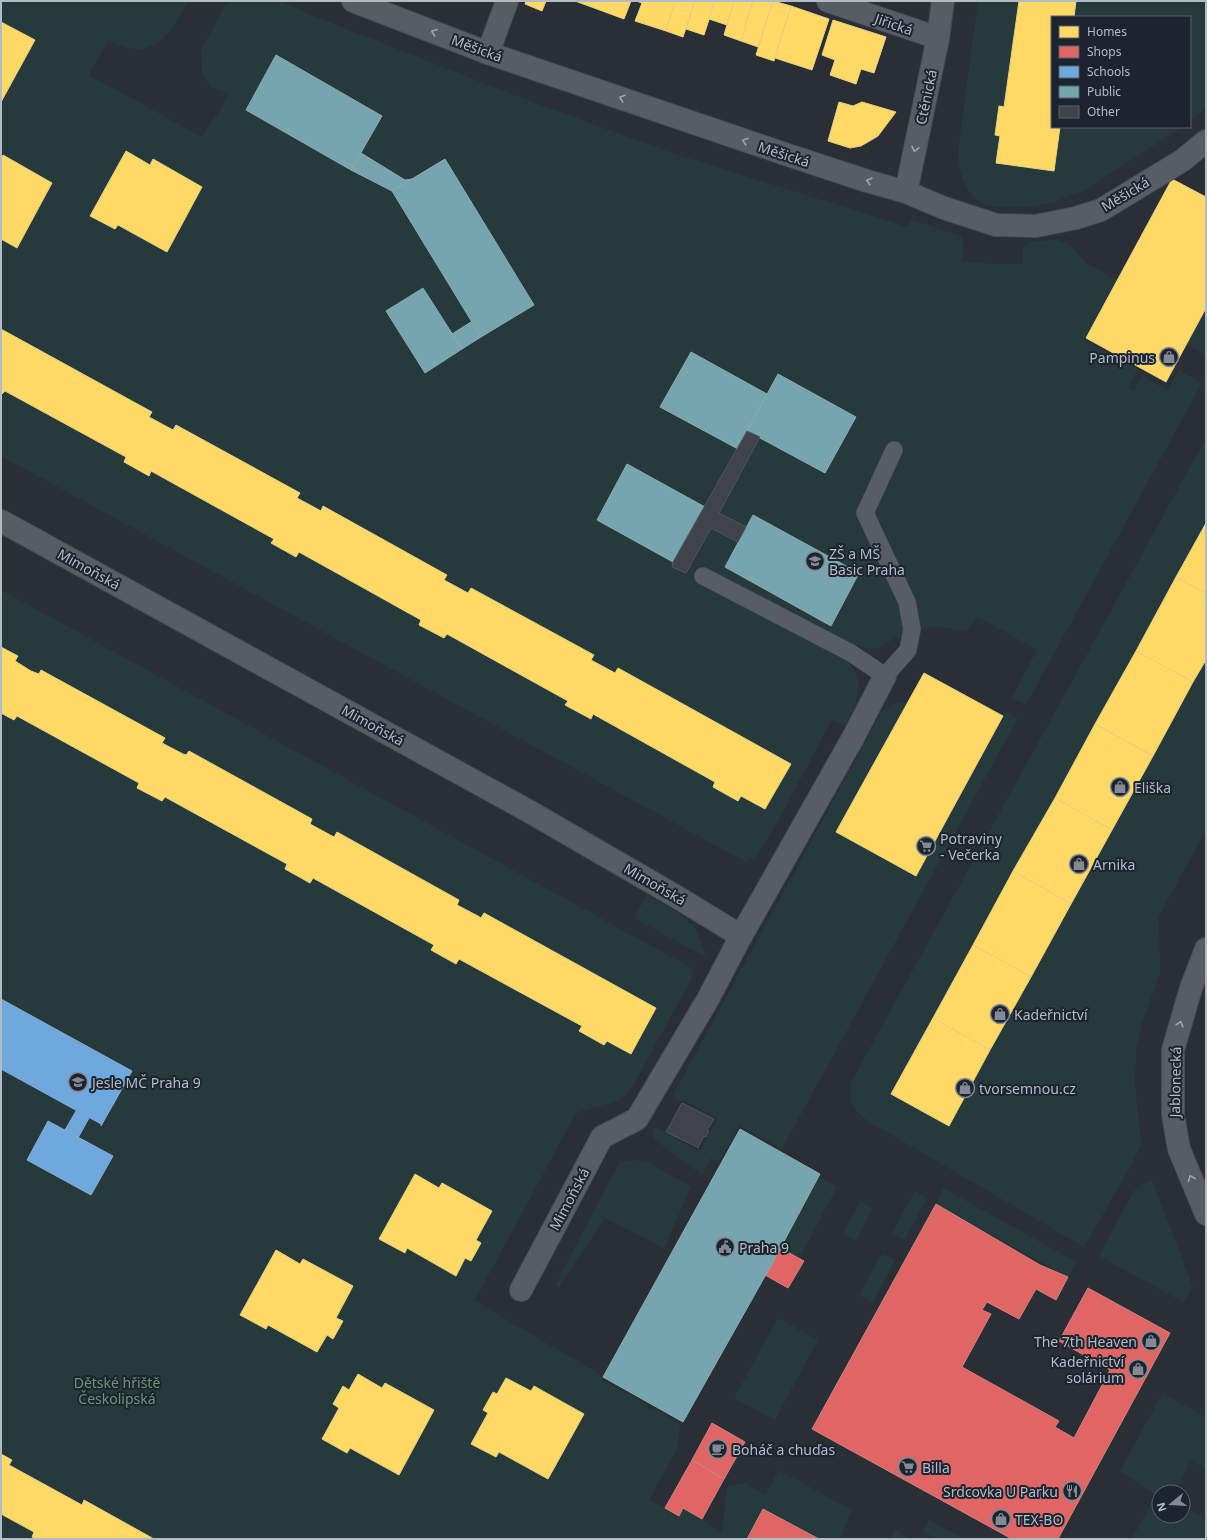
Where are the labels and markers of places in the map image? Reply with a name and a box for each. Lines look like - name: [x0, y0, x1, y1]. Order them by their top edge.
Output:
- shop icon: Pampinus: [1158, 346, 1180, 368]
- place label: Pampinus: [1089, 348, 1155, 367]
- place label: ZŠ a MŠ Basic Praha: [829, 544, 905, 579]
- school or university icon: ZŠ a MŠ Basic Praha: [804, 550, 826, 572]
- shop icon: Eliška: [1109, 776, 1131, 798]
- place label: Eliška: [1134, 778, 1171, 797]
- place label: Potraviny - Večerka: [940, 829, 1003, 864]
- supermarket icon: Potraviny - Večerka: [915, 835, 937, 857]
- shop icon: Arnika: [1068, 853, 1090, 875]
- place label: Arnika: [1093, 855, 1135, 874]
- shop icon: Kadeřnictví: [989, 1003, 1011, 1025]
- place label: Kadeřnictví: [1014, 1005, 1088, 1024]
- school or university icon: Jesle MČ Praha 9: [67, 1071, 89, 1093]
- place label: Jesle MČ Praha 9: [90, 1073, 201, 1092]
- shop icon: tvorsemnou.cz: [954, 1077, 976, 1099]
- place label: tvorsemnou.cz: [979, 1079, 1076, 1098]
- public building icon: Praha 9: [714, 1236, 736, 1258]
- place label: Praha 9: [739, 1238, 789, 1257]
- shop icon: The 7th Heaven: [1140, 1330, 1162, 1352]
- place label: The 7th Heaven: [1034, 1332, 1137, 1351]
- place label: Kadeřnictví solárium: [1050, 1352, 1124, 1387]
- shop icon: Kadeřnictví solárium: [1127, 1358, 1149, 1380]
- cafe icon: Boháč a chuďas: [707, 1438, 729, 1460]
- place label: Boháč a chuďas: [732, 1440, 835, 1459]
- supermarket icon: Billa: [897, 1456, 919, 1478]
- place label: Billa: [922, 1458, 950, 1477]
- restaurant icon: Srdcovka U Parku: [1061, 1480, 1083, 1502]
- place label: Srdcovka U Parku: [943, 1482, 1058, 1501]
- shop icon: TEX-BO: [990, 1508, 1012, 1530]
- place label: TEX-BO: [1015, 1510, 1063, 1529]

